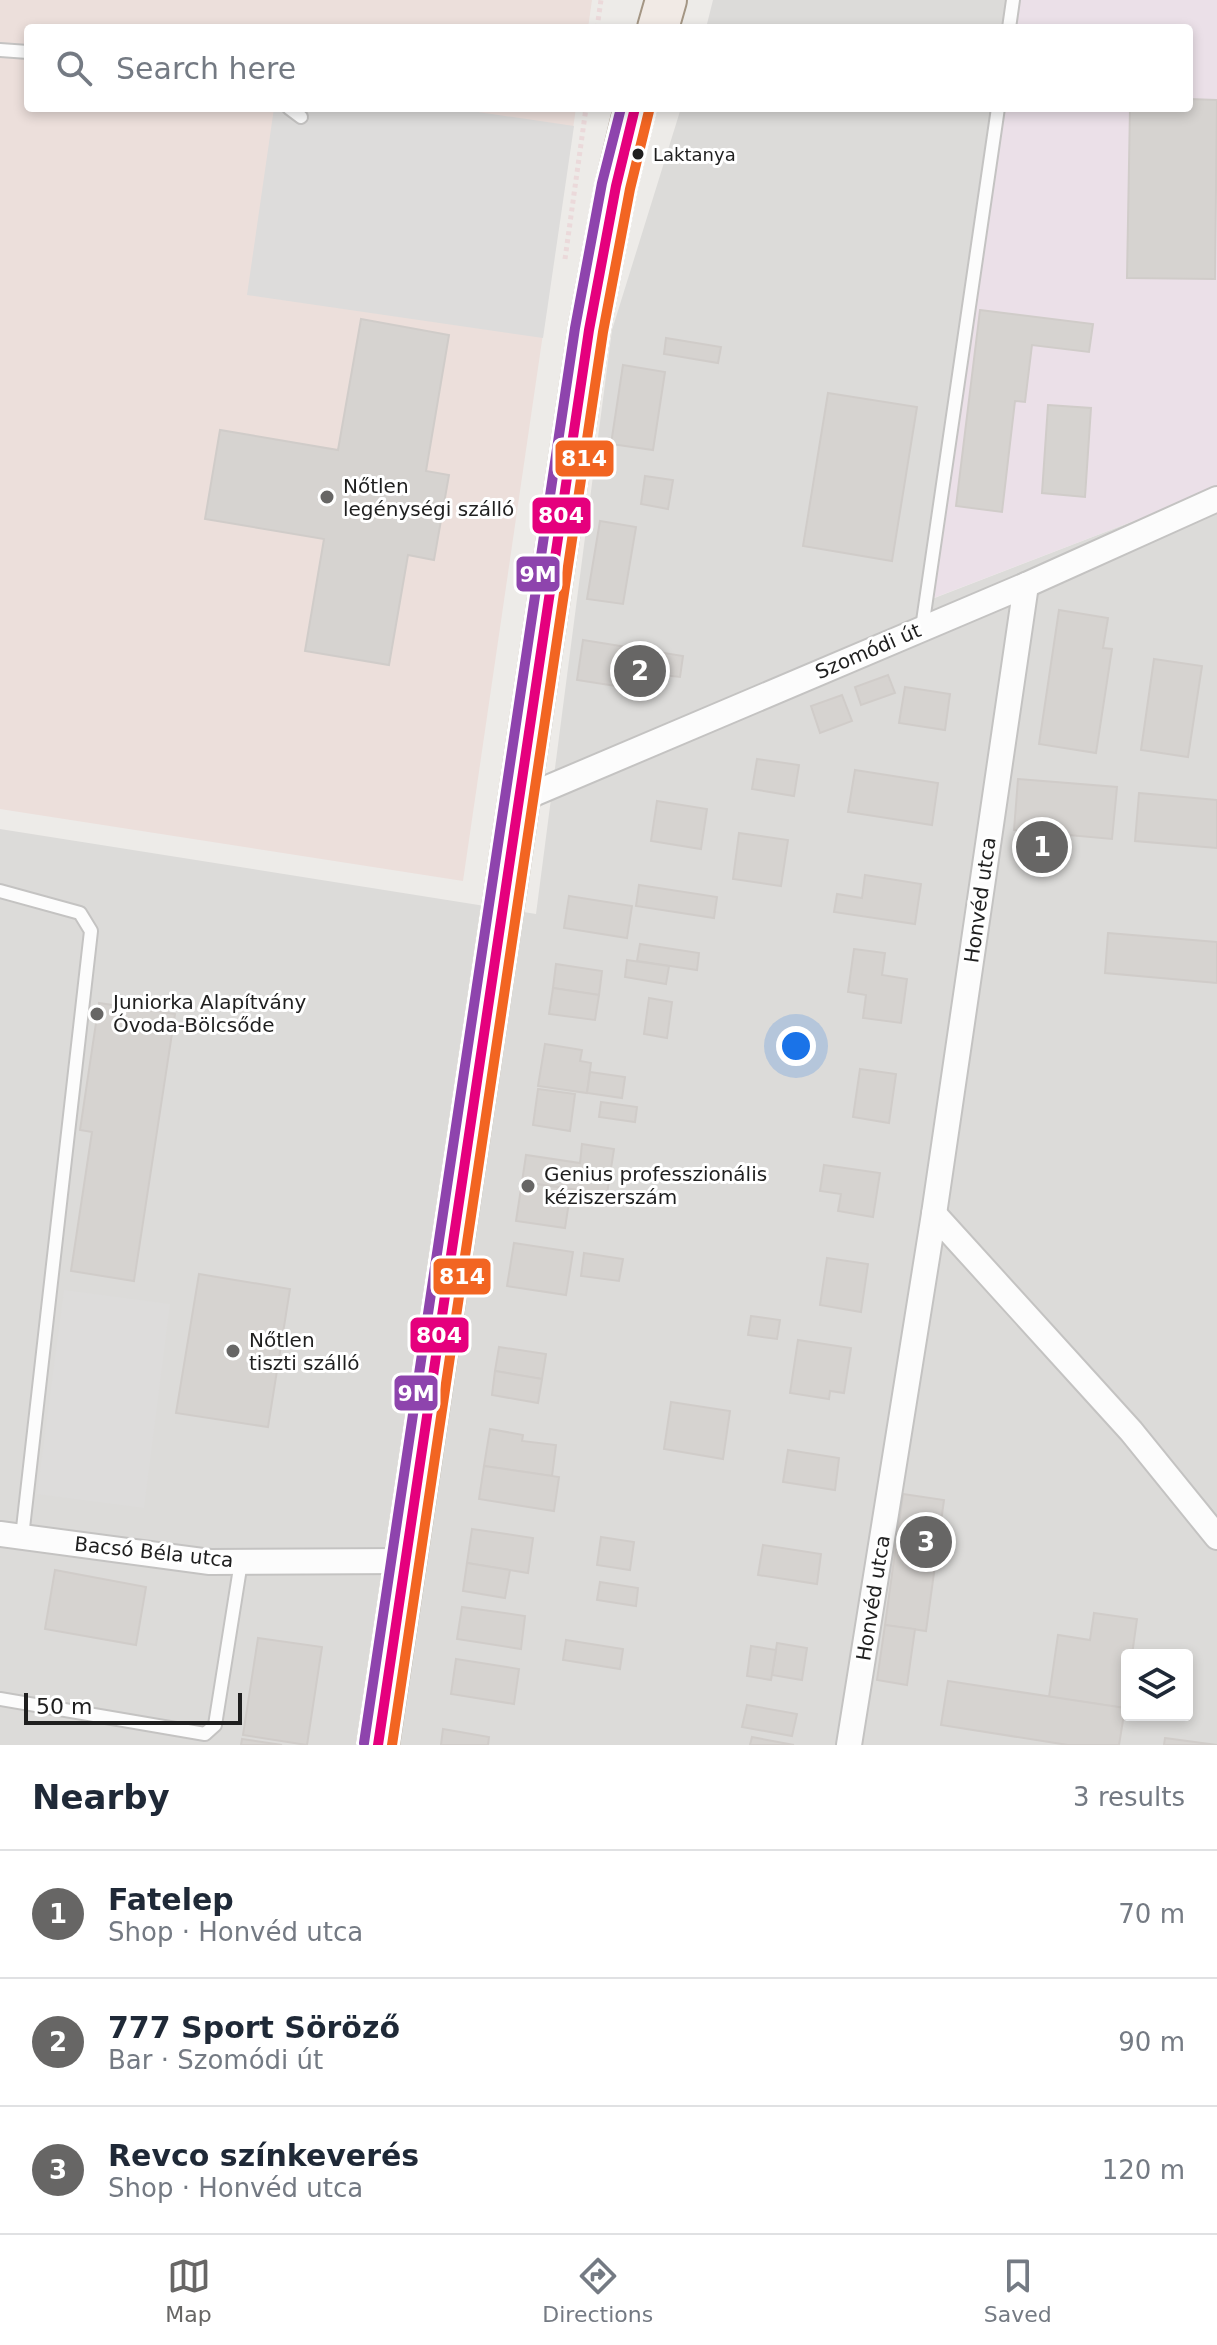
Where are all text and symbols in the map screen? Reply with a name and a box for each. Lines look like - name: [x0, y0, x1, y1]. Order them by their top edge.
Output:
- search box: [24, 24, 1193, 112]
- icon: search: [52, 46, 96, 90]
- text: Search here: [116, 51, 296, 86]
- place label: Laktanya: [653, 144, 736, 165]
- marker: Laktanya: [630, 146, 646, 162]
- line badge: 814: [554, 439, 615, 478]
- text: 814: [561, 446, 607, 471]
- place label: Nőtlen legénységi szálló: [343, 474, 514, 521]
- marker: Nőtlen legénységi szálló: [318, 488, 336, 506]
- line badge: 804: [531, 496, 592, 535]
- text: 804: [538, 503, 584, 528]
- line badge: 9M: [515, 555, 561, 593]
- text: 9M: [519, 562, 557, 587]
- street label: Szomódi út: [812, 618, 925, 684]
- pin: 2: [614, 641, 666, 701]
- pin: 1: [1016, 817, 1068, 877]
- street label: Honvéd utca: [959, 835, 1001, 965]
- place label: Juniorka Alapítvány Óvoda-Bölcsőde: [111, 990, 306, 1037]
- marker: Juniorka Alapítvány Óvoda-Bölcsőde: [88, 1005, 106, 1023]
- your location: [776, 1026, 816, 1066]
- place label: Genius professzionális kéziszerszám: [544, 1162, 767, 1209]
- marker: Genius professzionális kéziszerszám: [519, 1177, 537, 1195]
- line badge: 814: [432, 1257, 492, 1296]
- text: 814: [439, 1264, 485, 1289]
- line badge: 804: [409, 1316, 470, 1354]
- text: 804: [416, 1323, 462, 1348]
- place label: Nőtlen tiszti szálló: [249, 1328, 360, 1375]
- marker: Nőtlen tiszti szálló: [224, 1342, 242, 1360]
- line badge: 9M: [393, 1374, 439, 1412]
- text: 9M: [397, 1381, 435, 1406]
- pin: 3: [900, 1512, 952, 1572]
- street label: Bacsó Béla utca: [73, 1532, 235, 1572]
- street label: Honvéd utca: [851, 1533, 895, 1663]
- map controls: [1121, 1649, 1193, 1721]
- button: layers: [1121, 1649, 1193, 1721]
- scale bar: [24, 1689, 242, 1725]
- text: 50 m: [36, 1694, 92, 1719]
- text: Nearby: [32, 1777, 170, 1817]
- text: 3 results: [1073, 1782, 1185, 1812]
- text: Fatelep: [108, 1882, 234, 1917]
- text: 1: [49, 1899, 67, 1929]
- text: 70 m: [1118, 1899, 1185, 1929]
- text: Shop · Honvéd utca: [108, 1917, 363, 1947]
- text: 777 Sport Söröző: [108, 2010, 400, 2045]
- text: 2: [49, 2027, 67, 2057]
- text: 90 m: [1118, 2027, 1185, 2057]
- text: Bar · Szomódi út: [108, 2045, 323, 2075]
- text: Revco színkeverés: [108, 2138, 419, 2173]
- text: 3: [49, 2155, 67, 2185]
- text: 120 m: [1102, 2155, 1185, 2185]
- text: Shop · Honvéd utca: [108, 2173, 363, 2203]
- tab: Map: [165, 2254, 212, 2327]
- tab: Directions: [542, 2254, 653, 2327]
- tab: Saved: [984, 2254, 1052, 2327]

